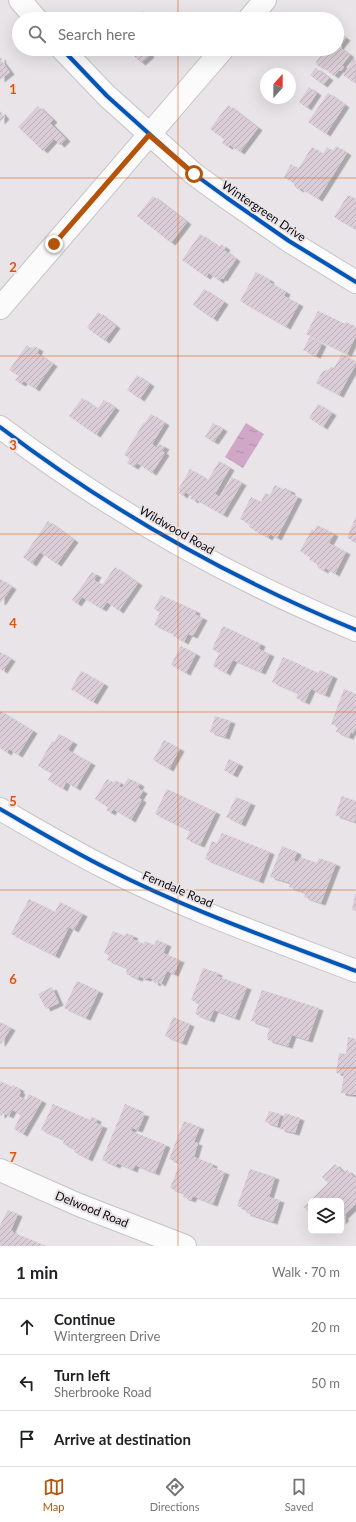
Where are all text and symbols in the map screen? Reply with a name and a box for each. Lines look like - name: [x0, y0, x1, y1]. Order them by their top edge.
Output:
- search box: [12, 12, 344, 56]
- icon: search: [26, 23, 48, 45]
- text: Search here: [58, 25, 135, 43]
- north arrow: [260, 68, 296, 104]
- text: 1: [9, 81, 17, 97]
- route start: [185, 165, 203, 183]
- street label: Wintergreen Drive: [219, 177, 309, 245]
- route end: [45, 235, 63, 253]
- text: 2: [9, 259, 17, 275]
- text: 3: [9, 437, 17, 453]
- street label: Wildwood Road: [137, 502, 217, 558]
- text: 4: [9, 615, 17, 631]
- text: 5: [9, 793, 17, 809]
- street label: Ferndale Road: [140, 867, 216, 911]
- text: 6: [9, 971, 17, 987]
- text: 7: [9, 1149, 17, 1165]
- street label: Delwood Road: [53, 1188, 131, 1230]
- map controls: [308, 1198, 344, 1234]
- button: layers: [308, 1198, 344, 1234]
- text: 1 min: [16, 1262, 58, 1283]
- text: Walk · 70 m: [272, 1264, 340, 1280]
- text: Continue: [54, 1310, 115, 1328]
- icon: ahead: [16, 1316, 38, 1338]
- text: 20 m: [311, 1319, 340, 1335]
- text: Wintergreen Drive: [54, 1328, 160, 1344]
- text: Turn left: [54, 1366, 110, 1384]
- icon: left: [16, 1372, 38, 1394]
- text: 50 m: [311, 1375, 340, 1391]
- text: Sherbrooke Road: [54, 1384, 152, 1400]
- icon: arrive: [16, 1428, 38, 1450]
- text: Arrive at destination: [54, 1430, 191, 1448]
- tab: Map: [43, 1476, 65, 1513]
- tab: Directions: [150, 1476, 199, 1513]
- tab: Saved: [285, 1476, 313, 1513]

